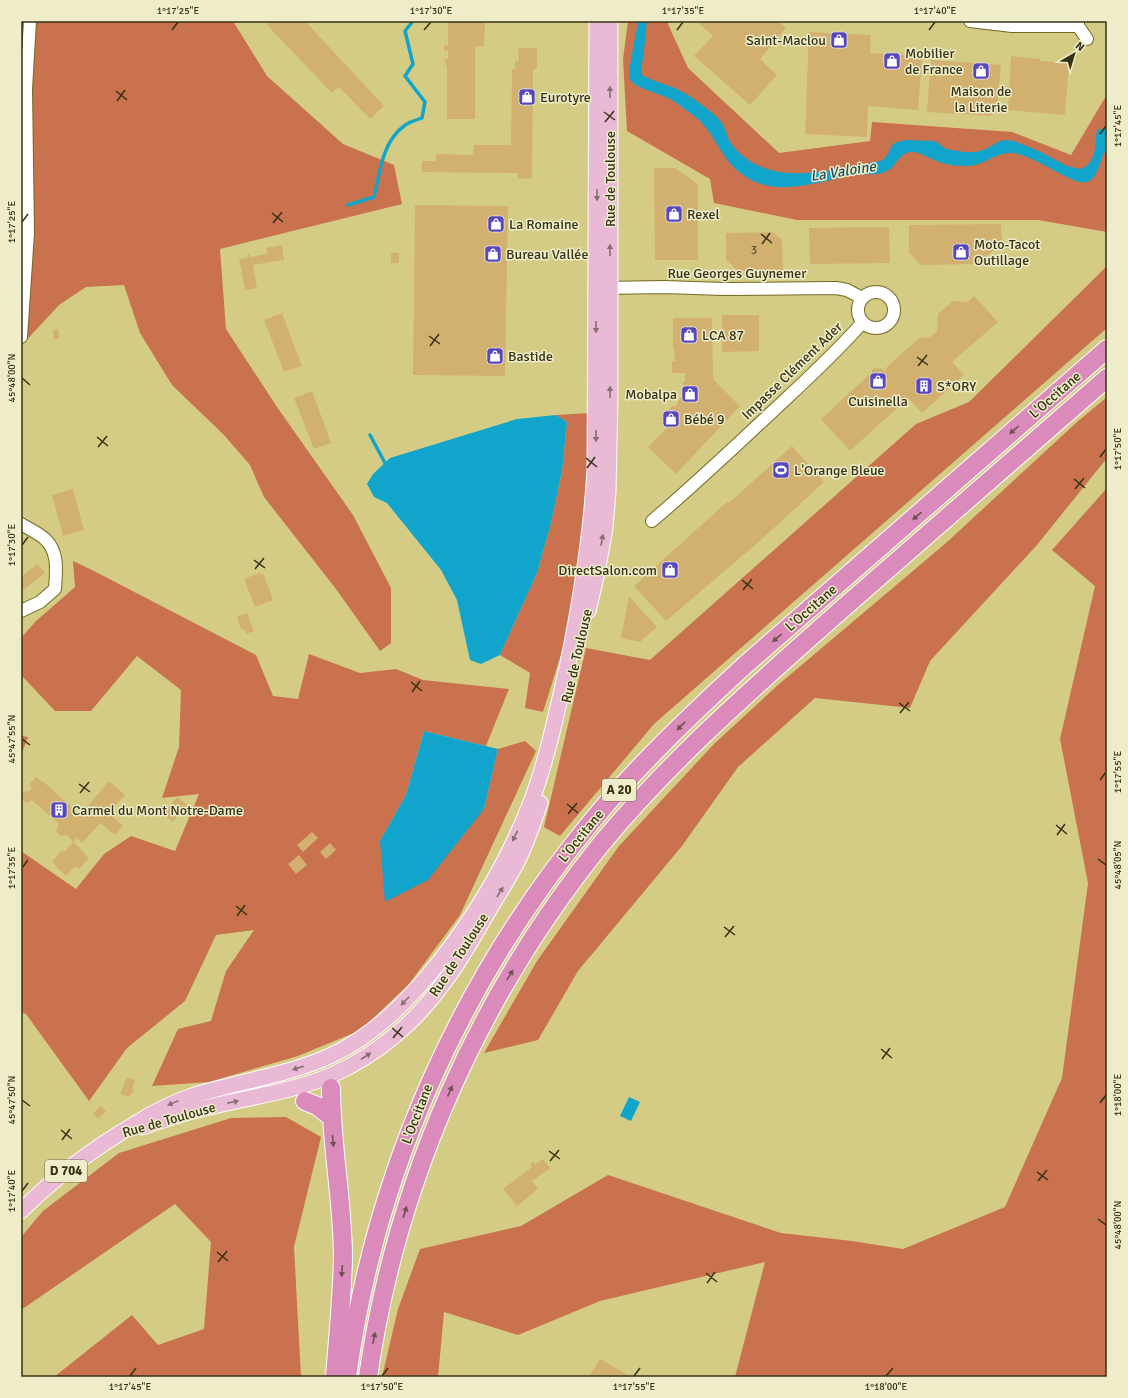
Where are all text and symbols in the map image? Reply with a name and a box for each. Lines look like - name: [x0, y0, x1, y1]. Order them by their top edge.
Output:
- text: 1°17'25"E: [157, 5, 199, 17]
- text: 1°17'30"E: [410, 5, 452, 17]
- text: 1°17'35"E: [662, 5, 704, 17]
- text: 1°17'40"E: [914, 5, 956, 17]
- shop icon: Saint-Maclou: [829, 30, 849, 50]
- place label: Saint-Maclou: [746, 32, 826, 49]
- north arrow: [1054, 34, 1094, 74]
- text: N: [1073, 39, 1087, 54]
- place label: Mobilier de France: [905, 45, 963, 78]
- shop icon: Mobilier de France: [882, 51, 902, 71]
- shop icon: Maison de la Literie: [971, 61, 991, 81]
- place label: Maison de la Literie: [951, 83, 1011, 116]
- one-way arrow: [606, 86, 613, 98]
- shop icon: Eurotyre: [517, 87, 537, 107]
- place label: Eurotyre: [540, 89, 591, 106]
- text: 1°17'45"E: [1112, 105, 1124, 147]
- street label: Rue de Toulouse: [602, 131, 619, 227]
- water label: La Valoine: [809, 157, 878, 185]
- one-way arrow: [594, 189, 600, 202]
- text: 1°17'25"E: [6, 201, 18, 243]
- shop icon: Rexel: [664, 204, 684, 224]
- place label: Rexel: [687, 206, 720, 223]
- shop icon: La Romaine: [486, 214, 506, 234]
- place label: La Romaine: [509, 216, 579, 233]
- place label: Moto-Tacot Outillage: [974, 236, 1040, 269]
- shop icon: Moto-Tacot Outillage: [951, 242, 971, 262]
- one-way arrow: [607, 243, 613, 256]
- house number: 3: [751, 243, 757, 258]
- shop icon: Bureau Vallée: [483, 244, 503, 264]
- place label: Bureau Vallée: [506, 246, 588, 263]
- street label: Rue Georges Guynemer: [668, 265, 807, 282]
- street label: Impasse Clément Ader: [738, 318, 846, 423]
- one-way arrow: [593, 321, 599, 334]
- shop icon: LCA 87: [679, 325, 699, 345]
- place label: LCA 87: [702, 327, 744, 344]
- shop icon: Bastide: [485, 346, 505, 366]
- place label: Bastide: [508, 348, 553, 365]
- text: 45°48'00"N: [6, 354, 18, 402]
- street label: L'Occitane: [1026, 368, 1084, 422]
- shop icon: Cuisinella: [868, 371, 888, 391]
- building icon: S*ORY: [914, 376, 934, 396]
- place label: S*ORY: [937, 378, 976, 395]
- shop icon: Mobalpa: [680, 384, 700, 404]
- one-way arrow: [607, 385, 613, 398]
- place label: Mobalpa: [625, 386, 677, 403]
- place label: Cuisinella: [848, 393, 908, 410]
- shop icon: Bébé 9: [661, 409, 681, 429]
- place label: Bébé 9: [684, 411, 725, 428]
- one-way arrow: [1009, 426, 1020, 435]
- text: 1°17'50"E: [1112, 428, 1124, 470]
- one-way arrow: [593, 430, 599, 443]
- sports icon: L'Orange Bleue: [771, 460, 791, 480]
- place label: L'Orange Bleue: [794, 462, 885, 479]
- one-way arrow: [912, 511, 921, 520]
- text: 1°17'30"E: [6, 524, 18, 566]
- one-way arrow: [600, 534, 606, 546]
- shop icon: DirectSalon.com: [660, 560, 680, 580]
- place label: DirectSalon.com: [558, 562, 657, 579]
- street label: L'Occitane: [782, 581, 840, 635]
- street label: Rue de Toulouse: [558, 607, 596, 705]
- one-way arrow: [771, 634, 782, 643]
- text: 45°47'55"N: [6, 715, 18, 763]
- one-way arrow: [676, 721, 686, 731]
- text: 1°17'55"E: [1112, 751, 1124, 793]
- road number: A 20: [602, 779, 636, 801]
- building icon: Carmel du Mont Notre-Dame: [49, 800, 69, 820]
- place label: Carmel du Mont Notre-Dame: [72, 802, 243, 819]
- street label: L'Occitane: [555, 806, 607, 866]
- one-way arrow: [512, 830, 518, 842]
- text: 45°48'05"N: [1112, 841, 1124, 889]
- text: 1°17'35"E: [6, 847, 18, 889]
- one-way arrow: [496, 886, 503, 898]
- street label: Rue de Toulouse: [426, 910, 492, 1000]
- one-way arrow: [506, 969, 513, 981]
- one-way arrow: [400, 996, 410, 1006]
- one-way arrow: [360, 1052, 372, 1059]
- one-way arrow: [292, 1065, 304, 1071]
- text: 1°18'00"E: [1112, 1074, 1124, 1116]
- text: 45°47'50"N: [6, 1076, 18, 1124]
- street label: L'Occitane: [398, 1082, 436, 1146]
- one-way arrow: [447, 1085, 453, 1096]
- street label: Rue de Toulouse: [121, 1099, 217, 1141]
- one-way arrow: [227, 1099, 239, 1105]
- one-way arrow: [167, 1100, 178, 1106]
- one-way arrow: [330, 1135, 336, 1147]
- road number: D 704: [45, 1160, 87, 1182]
- text: 1°17'40"E: [6, 1170, 18, 1212]
- text: 45°48'00"N: [1112, 1201, 1124, 1249]
- one-way arrow: [402, 1206, 408, 1218]
- one-way arrow: [338, 1265, 345, 1277]
- one-way arrow: [371, 1332, 377, 1345]
- text: 1°17'45"E: [109, 1381, 151, 1393]
- text: 1°17'50"E: [361, 1381, 403, 1393]
- text: 1°17'55"E: [613, 1381, 655, 1393]
- text: 1°18'00"E: [865, 1381, 907, 1393]

